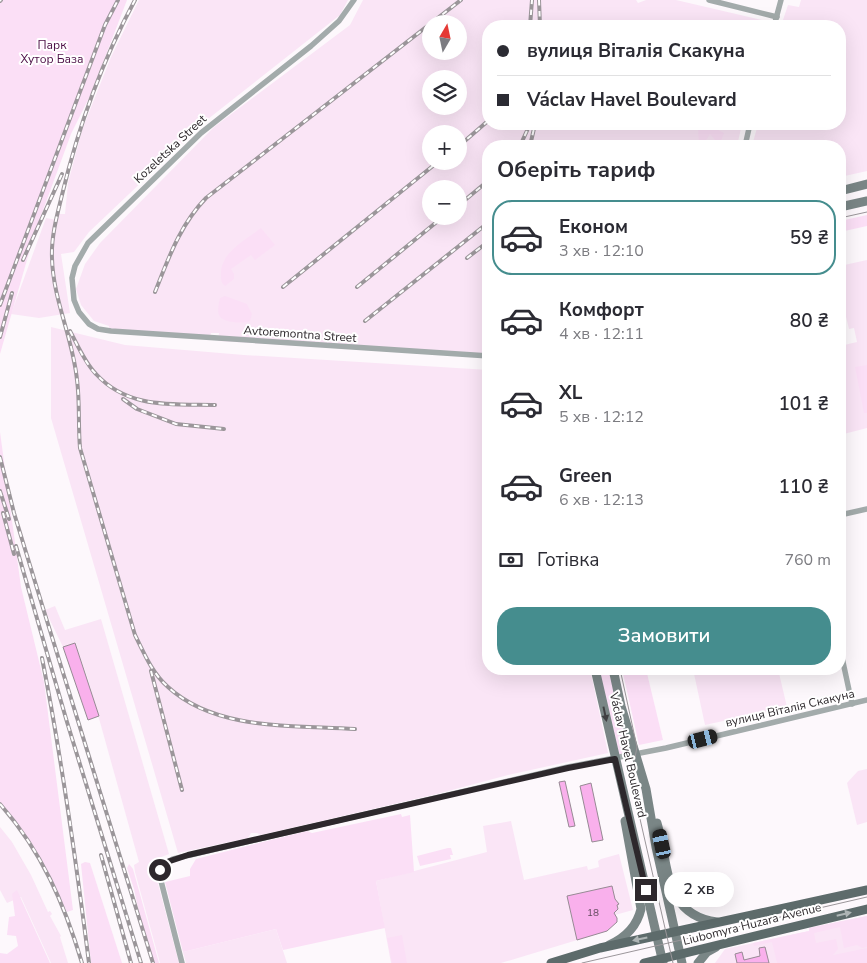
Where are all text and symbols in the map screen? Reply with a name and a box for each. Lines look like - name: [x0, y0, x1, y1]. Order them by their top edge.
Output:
- north arrow: [422, 15, 468, 60]
- map controls: [422, 15, 467, 225]
- park label: Парк Хутор База: [21, 37, 83, 67]
- text: вулиця Віталія Скакуна: [527, 38, 745, 64]
- button: layers: [422, 70, 467, 115]
- text: Václav Havel Boulevard: [527, 87, 737, 113]
- street label: Kozeletska Street: [130, 111, 210, 187]
- button: +: [422, 125, 467, 170]
- text: Оберіть тариф: [497, 155, 655, 185]
- button: −: [422, 180, 467, 225]
- text: Економ: [559, 214, 628, 240]
- icon: car: [499, 215, 544, 260]
- text: 59 ₴: [790, 225, 829, 251]
- text: 3 хв · 12:10: [559, 240, 644, 262]
- text: Комфорт: [559, 297, 644, 323]
- icon: car: [499, 298, 544, 343]
- text: 80 ₴: [790, 308, 829, 334]
- street label: Avtoremontna Street: [243, 322, 358, 346]
- text: 4 хв · 12:11: [559, 323, 644, 345]
- text: XL: [559, 380, 582, 406]
- icon: car: [499, 381, 544, 426]
- text: 101 ₴: [778, 391, 829, 417]
- text: 5 хв · 12:12: [559, 406, 644, 428]
- text: Green: [559, 463, 612, 489]
- icon: car: [499, 464, 544, 509]
- text: 110 ₴: [778, 474, 829, 500]
- text: 6 хв · 12:13: [559, 489, 644, 511]
- icon: cash: [497, 546, 525, 574]
- text: Готівка: [537, 547, 599, 573]
- text: 760 m: [784, 549, 831, 571]
- button: Замовити: [497, 607, 831, 665]
- street label: вулиця Віталія Скакуна: [724, 685, 856, 731]
- street label: Václav Havel Boulevard: [606, 690, 650, 819]
- one-way arrow: [601, 706, 609, 721]
- car: [686, 728, 719, 750]
- car: [651, 828, 672, 860]
- route start: [149, 859, 171, 881]
- callout: 2 хв: [664, 872, 734, 908]
- text: 2 хв: [683, 878, 715, 900]
- route end: [635, 879, 657, 901]
- street label: Liubomyra Huzara Avenue: [681, 899, 823, 949]
- house number: 18: [587, 906, 599, 920]
- one-way arrow: [836, 910, 851, 918]
- one-way arrow: [632, 936, 648, 944]

